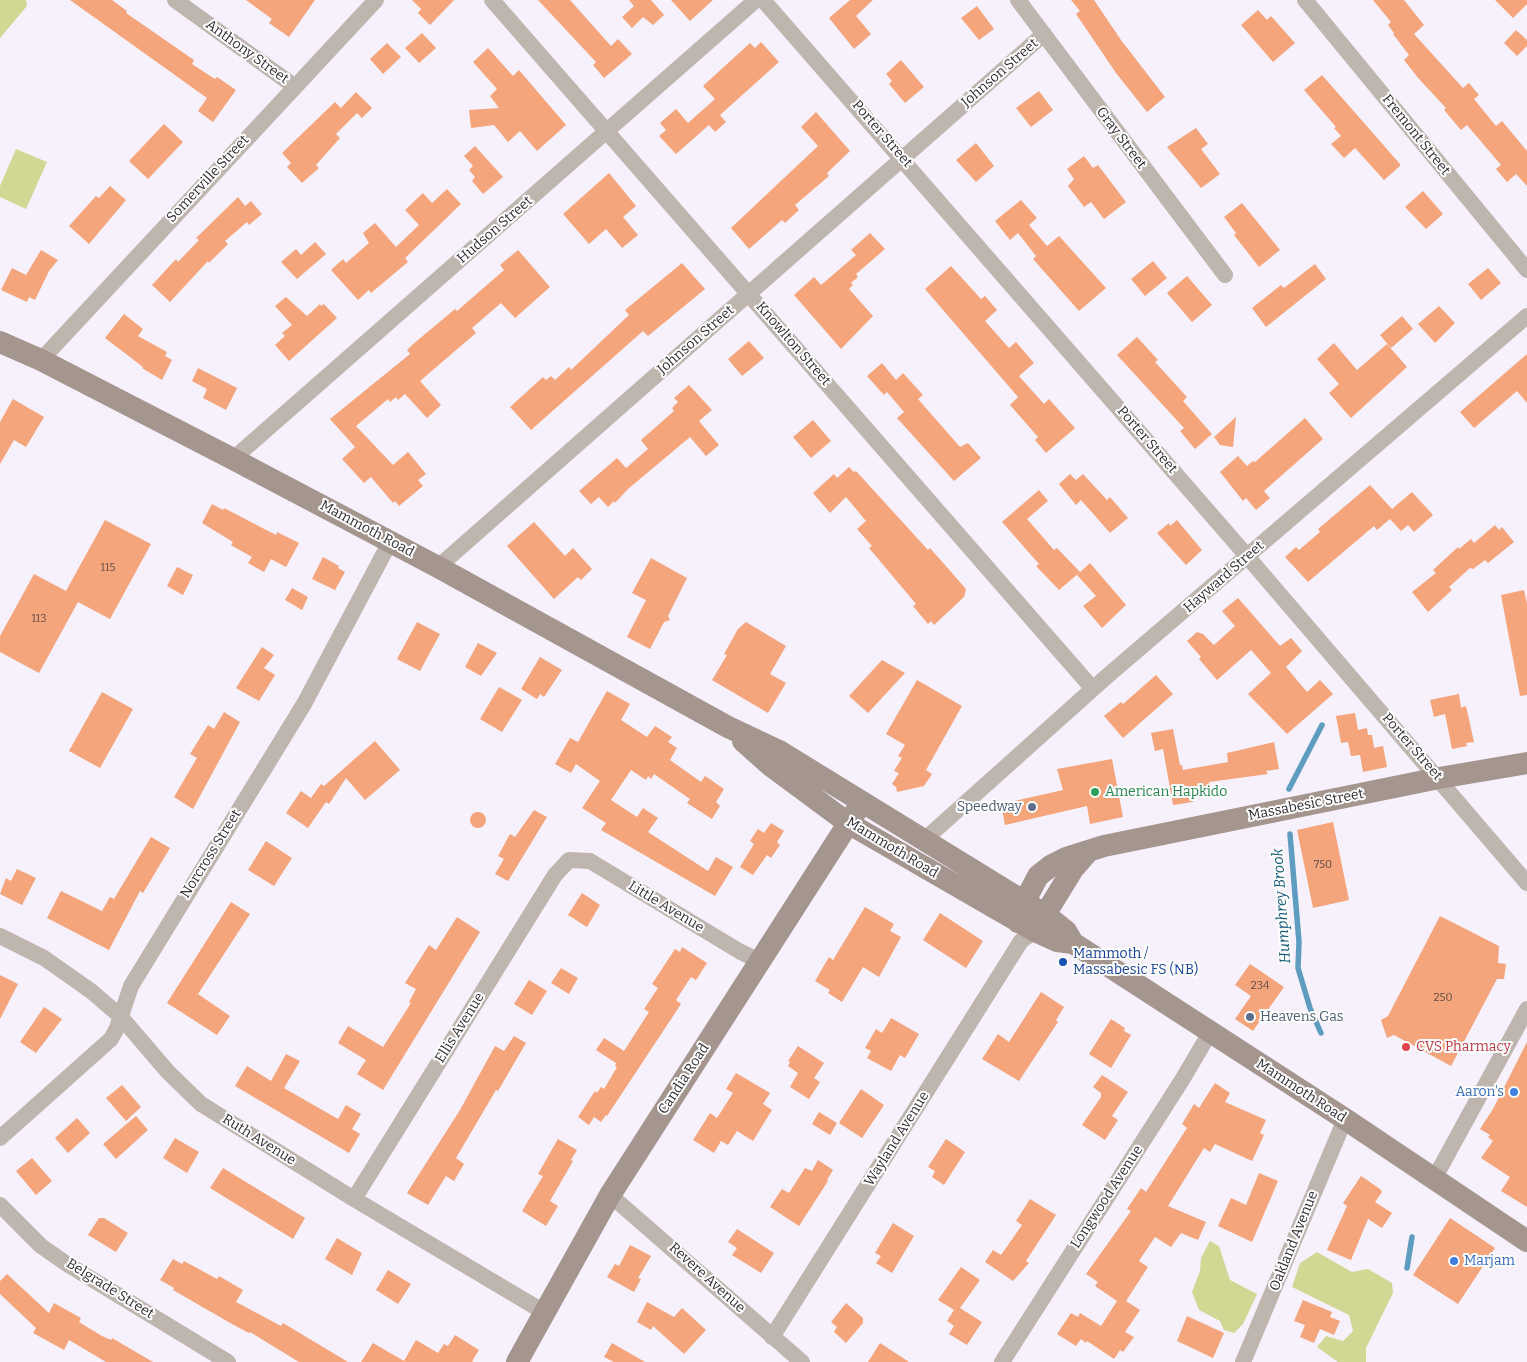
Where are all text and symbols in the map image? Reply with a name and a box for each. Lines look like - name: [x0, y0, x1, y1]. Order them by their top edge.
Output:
- street label: Anthony Street: [202, 16, 292, 88]
- street label: Johnson Street: [958, 35, 1042, 111]
- street label: Fremont Street: [1378, 91, 1454, 179]
- street label: Porter Street: [848, 97, 916, 171]
- street label: Gray Street: [1092, 104, 1150, 172]
- street label: Somerville Street: [163, 132, 253, 226]
- street label: Hudson Street: [454, 193, 536, 267]
- street label: Knowlton Street: [752, 299, 834, 389]
- street label: Johnson Street: [654, 302, 738, 378]
- street label: Porter Street: [1113, 403, 1181, 477]
- street label: Mammoth Road: [317, 497, 417, 561]
- street label: Hayward Street: [1180, 538, 1268, 616]
- house number: 115: [101, 561, 115, 575]
- house number: 113: [31, 612, 47, 626]
- street label: Porter Street: [1378, 710, 1446, 784]
- place label: American Hapkido: [1105, 784, 1227, 800]
- marker: American Hapkido: [1089, 786, 1101, 798]
- street label: Massabesic Street: [1247, 786, 1365, 824]
- place label: Speedway: [957, 799, 1022, 815]
- marker: Speedway: [1026, 801, 1038, 813]
- street label: Norcross Street: [177, 807, 245, 901]
- street label: Mammoth Road: [843, 814, 941, 882]
- water label: Humphrey Brook: [1269, 848, 1295, 964]
- house number: 750: [1314, 858, 1332, 872]
- street label: Little Avenue: [625, 878, 707, 936]
- place label: Mammoth / Massabesic FS (NB): [1073, 946, 1198, 979]
- marker: Mammoth / Massabesic FS (NB): [1057, 956, 1069, 968]
- house number: 234: [1251, 979, 1269, 993]
- street label: Ellis Avenue: [432, 990, 488, 1066]
- house number: 250: [1434, 991, 1452, 1005]
- place label: Heavens Gas: [1260, 1009, 1343, 1025]
- marker: Heavens Gas: [1244, 1011, 1256, 1023]
- place label: CVS Pharmacy: [1416, 1039, 1511, 1055]
- street label: Candia Road: [655, 1040, 713, 1118]
- marker: CVS Pharmacy: [1400, 1041, 1412, 1053]
- street label: Mammoth Road: [1253, 1056, 1349, 1126]
- place label: Aaron's: [1455, 1084, 1504, 1100]
- marker: Aaron's: [1508, 1086, 1520, 1098]
- street label: Wayland Avenue: [861, 1089, 933, 1189]
- street label: Ruth Avenue: [219, 1111, 299, 1169]
- street label: Longwood Avenue: [1067, 1142, 1147, 1252]
- street label: Oakland Avenue: [1266, 1189, 1322, 1293]
- street label: Revere Avenue: [665, 1239, 749, 1317]
- place label: Marjam: [1464, 1253, 1515, 1269]
- street label: Belgrade Street: [63, 1255, 157, 1323]
- marker: Marjam: [1448, 1255, 1460, 1267]

